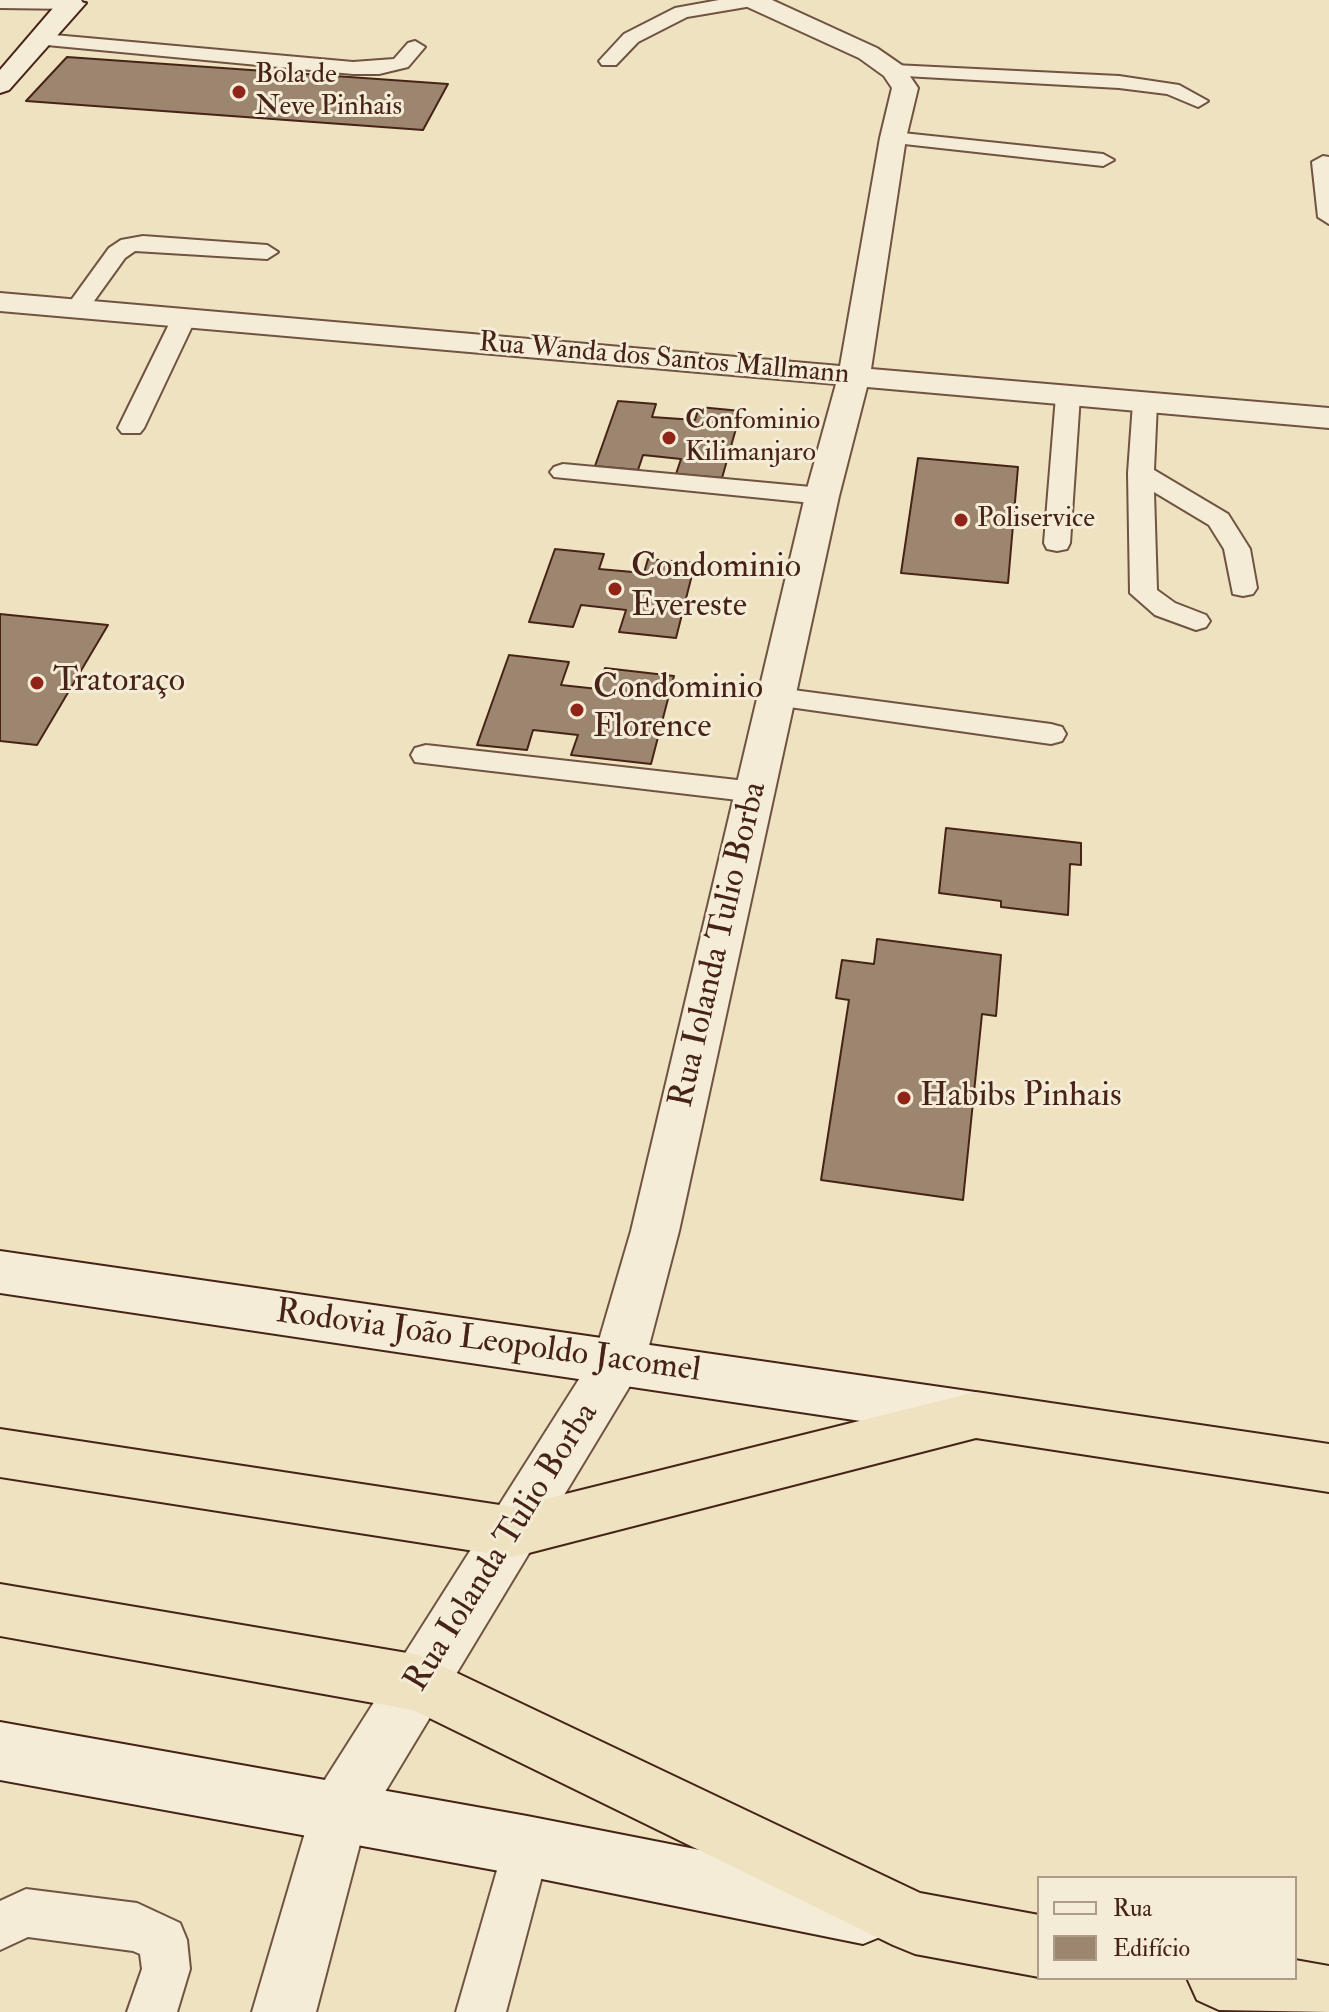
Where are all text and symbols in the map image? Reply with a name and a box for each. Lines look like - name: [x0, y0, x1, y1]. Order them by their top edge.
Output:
- place label: Bola de Neve Pinhais: [255, 59, 402, 125]
- marker: Bola de Neve Pinhais: [230, 83, 248, 101]
- street label: Rua Wanda dos Santos Mallmann: [477, 327, 851, 393]
- place label: Confominio Kilimanjaro: [685, 405, 820, 471]
- marker: Confominio Kilimanjaro: [660, 429, 678, 447]
- place label: Poliservice: [977, 503, 1095, 537]
- marker: Poliservice: [952, 511, 970, 529]
- place label: Condominio Evereste: [631, 549, 801, 628]
- marker: Condominio Evereste: [606, 580, 624, 598]
- place label: Tratoraço: [53, 663, 185, 703]
- place label: Condominio Florence: [593, 670, 763, 750]
- marker: Tratoraço: [28, 674, 46, 692]
- marker: Condominio Florence: [568, 701, 586, 719]
- street label: Rua Iolanda Tulio Borba: [663, 778, 777, 1112]
- place label: Habibs Pinhais: [920, 1078, 1122, 1118]
- marker: Habibs Pinhais: [895, 1089, 913, 1107]
- street label: Rodovia João Leopoldo Jacomel: [273, 1293, 703, 1393]
- street label: Rua Iolanda Tulio Borba: [398, 1396, 608, 1700]
- legend: [1037, 1876, 1297, 1980]
- text: Rua: [1113, 1893, 1152, 1924]
- text: Edifício: [1113, 1933, 1190, 1964]

